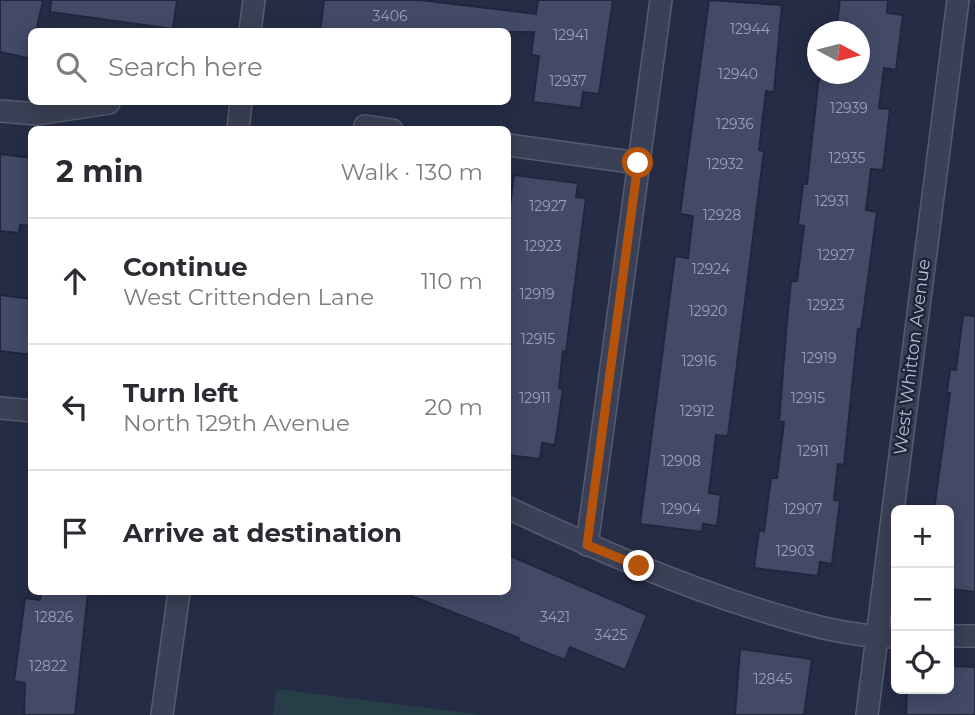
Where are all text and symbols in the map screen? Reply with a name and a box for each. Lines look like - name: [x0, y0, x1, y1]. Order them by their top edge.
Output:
- house number: 3406: [373, 7, 408, 25]
- house number: 12944: [730, 20, 771, 38]
- north arrow: [807, 21, 870, 84]
- house number: 12941: [553, 26, 589, 44]
- search box: [28, 28, 511, 105]
- icon: search: [52, 48, 90, 86]
- text: Search here: [108, 51, 263, 83]
- house number: 12940: [718, 65, 758, 83]
- house number: 12937: [549, 72, 587, 90]
- house number: 12939: [830, 99, 868, 117]
- house number: 12936: [716, 115, 754, 133]
- route start: [622, 147, 653, 178]
- house number: 12935: [828, 149, 866, 167]
- text: 2 min: [56, 153, 143, 190]
- house number: 12932: [706, 155, 744, 173]
- text: Walk · 130 m: [340, 158, 483, 186]
- house number: 12931: [815, 192, 849, 210]
- house number: 12927: [529, 197, 567, 215]
- house number: 12928: [703, 206, 741, 224]
- house number: 12923: [524, 237, 562, 255]
- house number: 12927: [817, 246, 855, 264]
- text: Continue: [123, 251, 248, 283]
- street label: West Whitton Avenue: [889, 258, 935, 456]
- house number: 12924: [692, 260, 731, 278]
- icon: ahead: [56, 262, 94, 300]
- text: 110 m: [421, 267, 483, 295]
- text: West Crittenden Lane: [123, 283, 374, 311]
- house number: 12919: [519, 285, 555, 303]
- house number: 12923: [807, 296, 845, 314]
- house number: 12920: [689, 302, 727, 320]
- house number: 12915: [521, 330, 555, 348]
- house number: 12919: [801, 349, 837, 367]
- house number: 12916: [681, 352, 717, 370]
- text: Turn left: [123, 377, 239, 409]
- icon: left: [56, 388, 94, 426]
- house number: 12911: [519, 389, 551, 407]
- house number: 12915: [791, 389, 825, 407]
- text: 20 m: [424, 393, 483, 421]
- house number: 12912: [680, 402, 714, 420]
- text: North 129th Avenue: [123, 409, 350, 437]
- house number: 12911: [797, 442, 829, 460]
- house number: 12908: [661, 452, 701, 470]
- house number: 12904: [661, 500, 702, 518]
- house number: 12907: [784, 500, 822, 518]
- map controls: [891, 505, 954, 694]
- button: +: [891, 505, 954, 568]
- icon: arrive: [56, 514, 94, 552]
- text: Arrive at destination: [123, 517, 402, 549]
- house number: 12903: [776, 542, 814, 560]
- route end: [623, 550, 654, 581]
- button: −: [891, 568, 954, 631]
- house number: 12826: [35, 608, 74, 626]
- house number: 3421: [540, 608, 570, 626]
- house number: 3425: [595, 626, 628, 644]
- button: locate: [891, 631, 954, 694]
- house number: 12822: [29, 657, 67, 675]
- house number: 12845: [753, 670, 793, 688]

